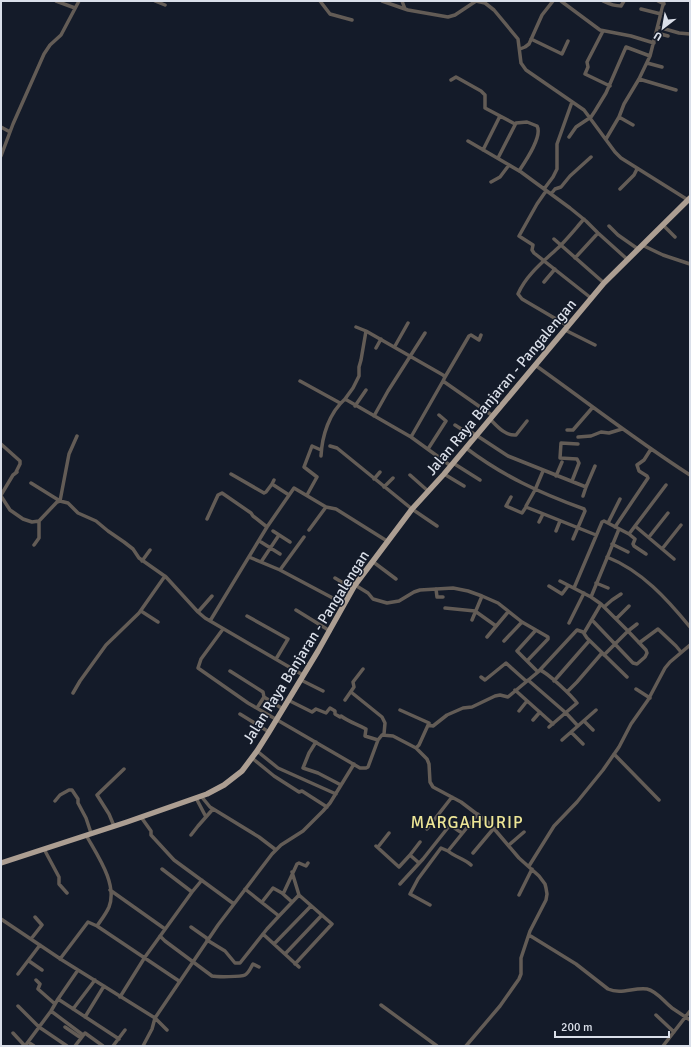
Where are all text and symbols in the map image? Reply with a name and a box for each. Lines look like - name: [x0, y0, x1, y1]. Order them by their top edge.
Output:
- north arrow: [643, 8, 683, 48]
- text: U: [652, 29, 665, 44]
- street label: Jalan Raya Banjaran - Pangalengan: [422, 295, 580, 479]
- street label: Jalan Raya Banjaran - Pangalengan: [239, 547, 373, 747]
- district label: MARGAHURIP: [410, 812, 524, 833]
- scale bar: [555, 1013, 669, 1039]
- text: 200 m: [561, 1020, 593, 1035]

